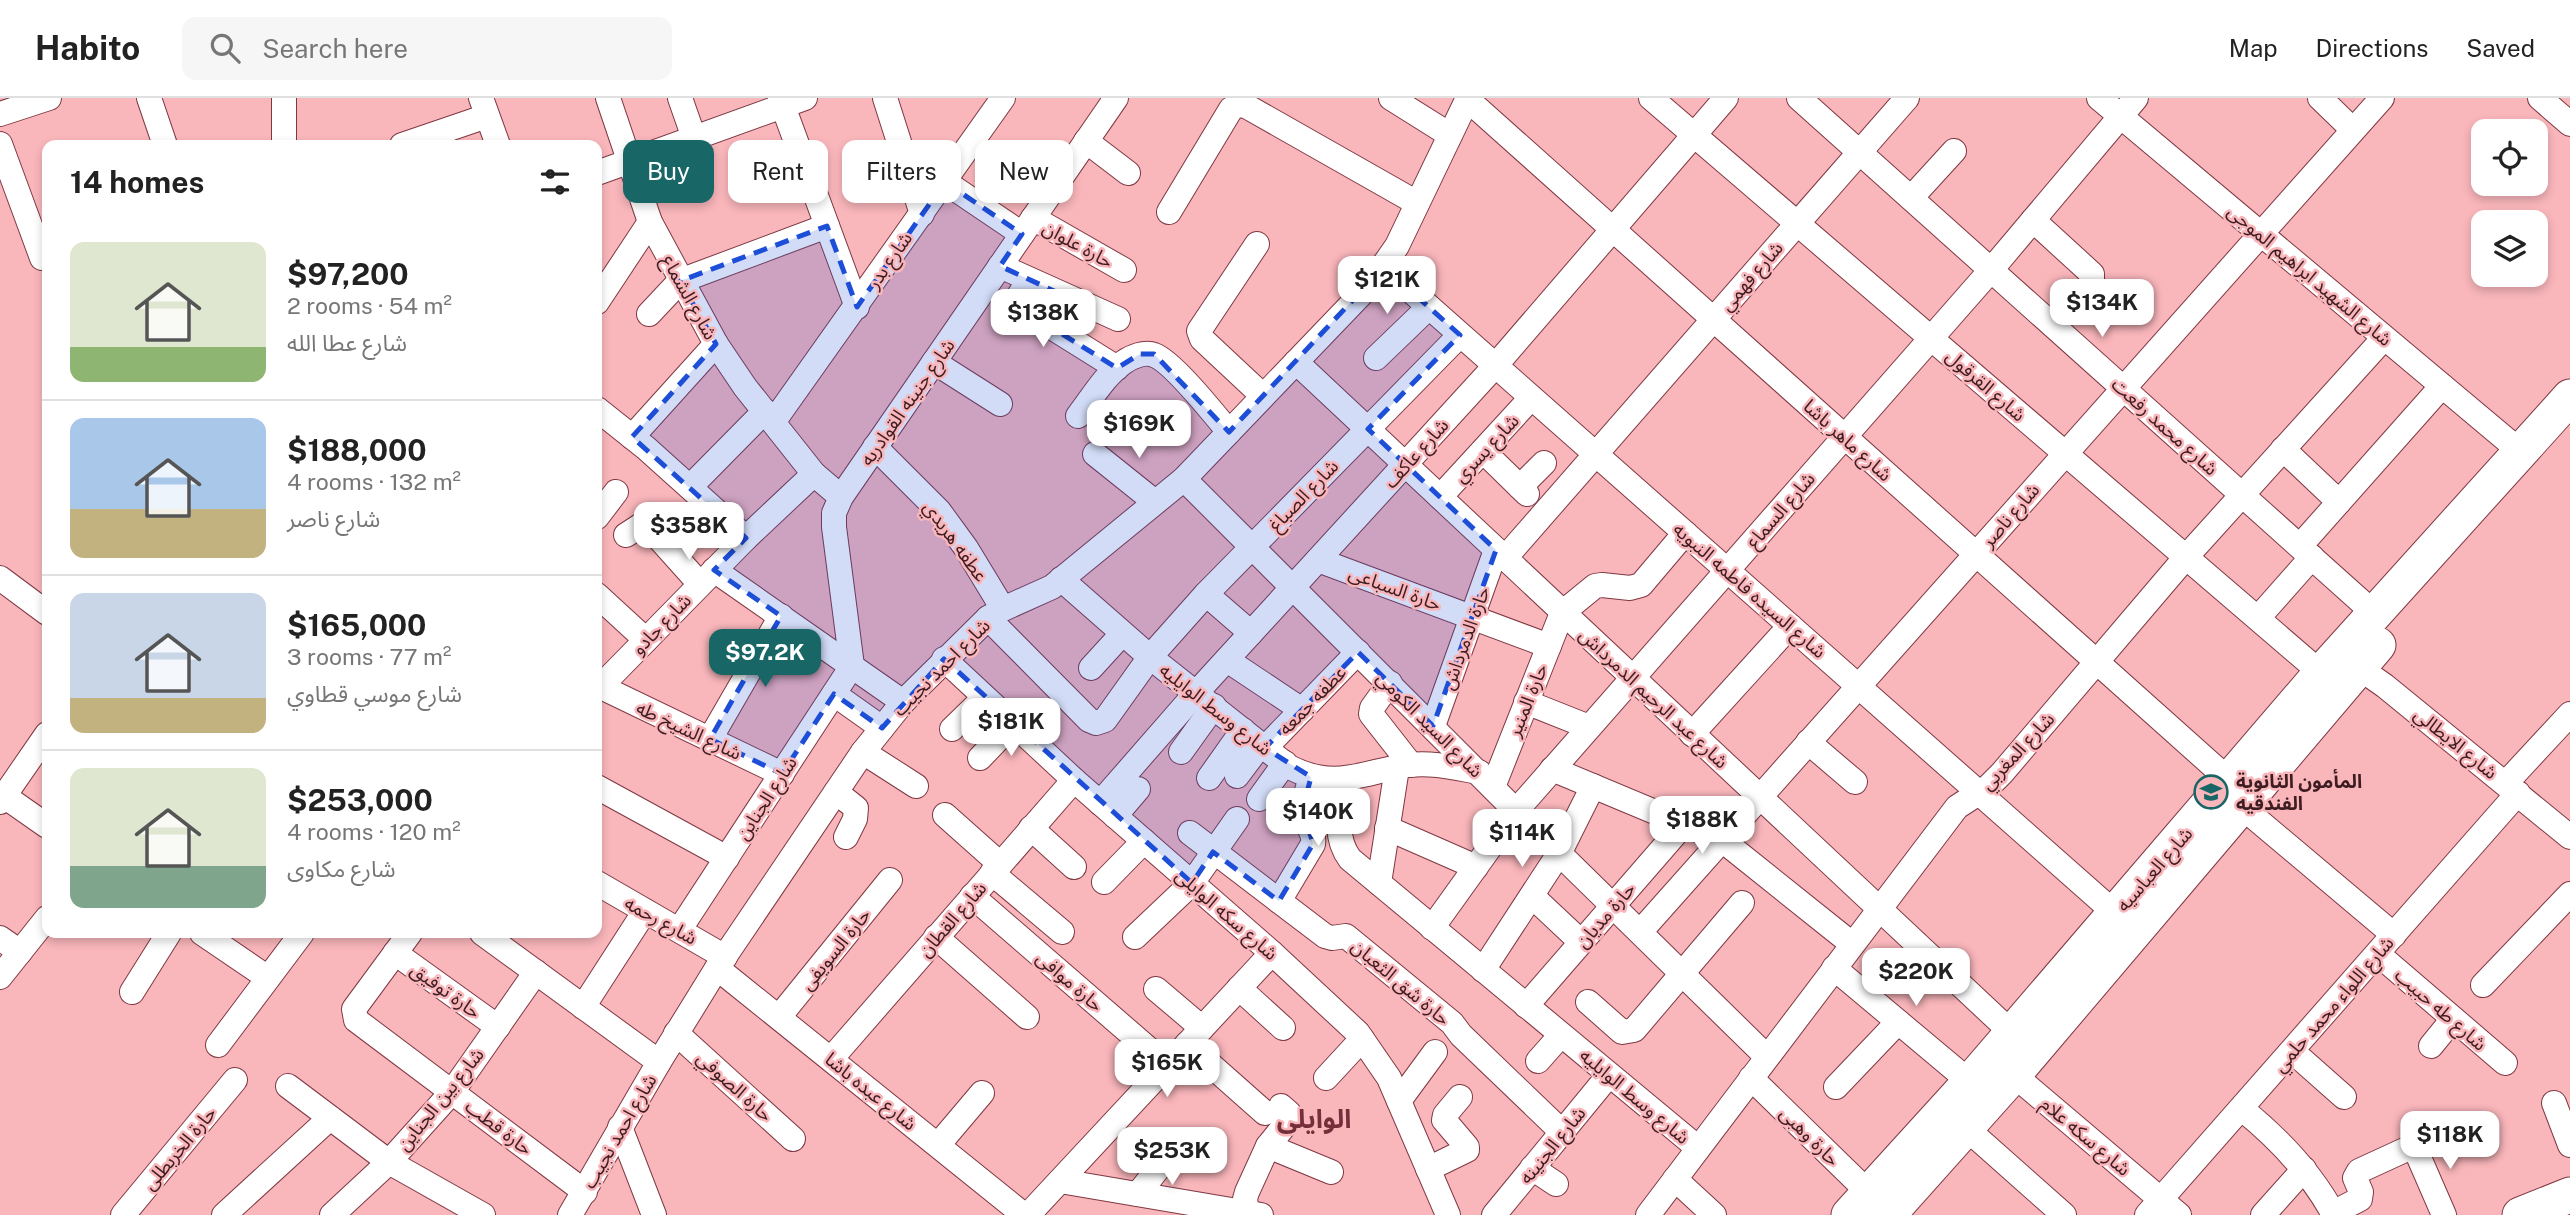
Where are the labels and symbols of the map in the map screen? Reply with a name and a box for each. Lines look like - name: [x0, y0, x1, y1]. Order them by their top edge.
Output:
- street label: شارع الشهيد ابراهيم الموجى: [2221, 200, 2397, 353]
- street label: حارة علوان: [1039, 216, 1117, 273]
- street label: شارع بدر: [861, 228, 919, 295]
- street label: شارع فهمي: [1715, 237, 1790, 318]
- street label: شارع الشماع: [655, 251, 722, 345]
- pin: $121K: [1338, 256, 1436, 316]
- pin: $134K: [2053, 280, 2151, 339]
- pin: $138K: [994, 289, 1092, 349]
- street label: شارع جنينه القوادريه: [855, 334, 961, 471]
- street label: شارع القرقول: [1940, 345, 2030, 428]
- street label: شارع محمد رفعت: [2105, 373, 2223, 482]
- street label: شارع ماهر باشا: [1797, 395, 1897, 488]
- pin: $169K: [1090, 400, 1188, 460]
- street label: شارع يسري: [1449, 409, 1526, 490]
- street label: شارع عاكف: [1379, 414, 1455, 494]
- street label: شارع الصباغ: [1264, 455, 1345, 537]
- street label: شارع السماع: [1741, 468, 1821, 554]
- street label: شارع ناصر: [1976, 479, 2046, 554]
- street label: عطفه هريدي: [916, 496, 993, 588]
- pin: $358K: [640, 503, 738, 562]
- street label: شارع السيده فاطمه النبويه: [1667, 518, 1831, 664]
- street label: حارة السباعى: [1346, 561, 1444, 616]
- street label: حارة الدمرداش: [1436, 583, 1495, 693]
- street label: شارع جادو: [627, 589, 697, 661]
- street label: شارع احمد نجيب: [888, 614, 996, 722]
- street label: شارع عبد الرحيم الدمرداش: [1572, 623, 1733, 776]
- pin: $97.2K: [708, 630, 822, 689]
- street label: شارع وسط الوايليه: [1154, 658, 1276, 762]
- street label: حارة المنير: [1502, 660, 1553, 741]
- street label: عطفه جمعه: [1274, 661, 1350, 739]
- street label: شارع السيد الكومي: [1369, 666, 1488, 785]
- street label: شارع الشيخ طه: [631, 696, 745, 768]
- pin: $181K: [962, 698, 1060, 758]
- street label: شارع الايطالي: [2407, 703, 2502, 787]
- street label: شارع المغربي: [1976, 708, 2062, 797]
- street label: شارع الجناين: [731, 752, 804, 845]
- place label: المأمون الثانوية الفندقيه: [2236, 768, 2362, 814]
- school or university icon: المأمون الثانوية الفندقيه: [2192, 773, 2230, 811]
- pin: $140K: [1269, 788, 1367, 848]
- pin: $188K: [1653, 796, 1751, 856]
- pin: $114K: [1473, 810, 1571, 869]
- street label: شارع العباسيه: [2111, 822, 2199, 918]
- street label: شارع سكه الوايلى: [1169, 864, 1283, 967]
- street label: شارع القطان: [913, 877, 993, 963]
- street label: حارة مديان: [1571, 878, 1640, 953]
- street label: شارع رحمه: [620, 891, 701, 951]
- street label: حارة السويفى: [795, 904, 875, 995]
- street label: شارع اللواء محمد حلمي: [2268, 932, 2401, 1079]
- street label: حارة شق الثعبان: [1347, 934, 1455, 1030]
- street label: حارة موافى: [1031, 946, 1108, 1017]
- pin: $220K: [1867, 948, 1965, 1008]
- street label: حارة توفيق: [406, 957, 485, 1023]
- street label: شارع طه حبيب: [2389, 963, 2491, 1057]
- pin: $165K: [1118, 1040, 1216, 1099]
- street label: شارع بين الجناين: [392, 1043, 490, 1157]
- street label: شارع وسط الوايليه: [1574, 1044, 1694, 1150]
- street label: حارة الصوفي: [690, 1046, 777, 1129]
- street label: شارع عبده باشا: [819, 1047, 921, 1137]
- street label: شارع احمد نجيب: [577, 1070, 663, 1193]
- street label: شارع سكه علام: [2034, 1092, 2135, 1183]
- street label: حارة قطب: [461, 1095, 537, 1160]
- street label: حارة الخربطلى: [138, 1102, 221, 1195]
- street label: شارع الجنينه: [1514, 1102, 1592, 1190]
- street label: حارة وهبى: [1775, 1102, 1844, 1171]
- district label: الوايلى: [1277, 1103, 1351, 1134]
- pin: $118K: [2401, 1112, 2499, 1171]
- pin: $253K: [1123, 1128, 1221, 1187]

